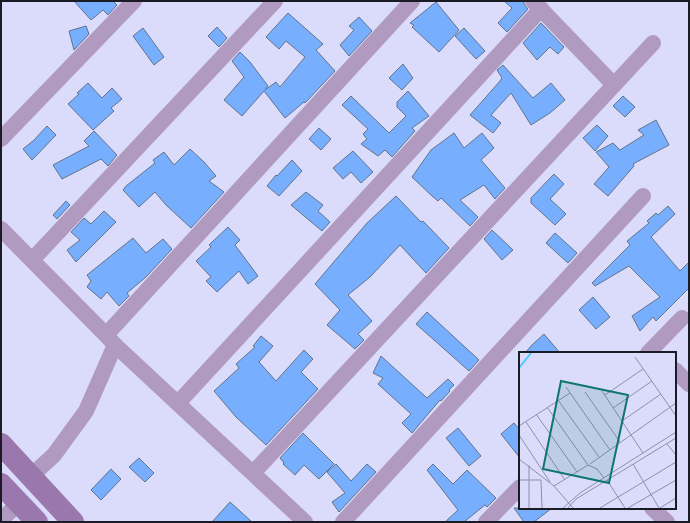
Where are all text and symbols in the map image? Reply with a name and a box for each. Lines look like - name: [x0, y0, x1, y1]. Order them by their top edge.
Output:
- inset map: [519, 352, 676, 509]

